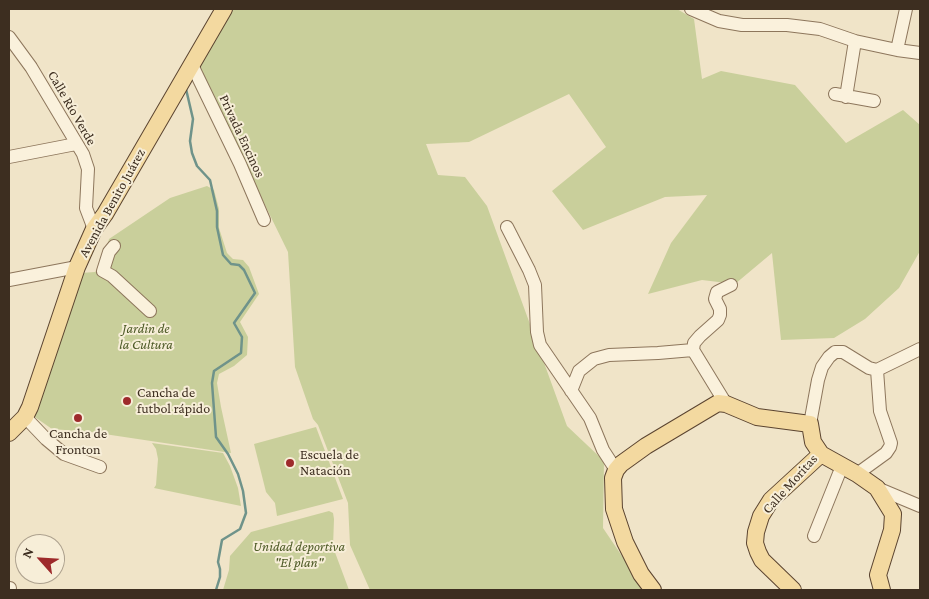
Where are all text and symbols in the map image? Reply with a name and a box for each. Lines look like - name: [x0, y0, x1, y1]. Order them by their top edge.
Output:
- street label: Calle Río Verde: [44, 68, 100, 148]
- street label: Privada Encinos: [215, 92, 269, 180]
- street label: Avenida Benito Juárez: [75, 146, 149, 260]
- park label: Jardin de la Cultura: [119, 321, 173, 354]
- place label: Cancha de futbol rápido: [137, 385, 210, 418]
- marker: Cancha de futbol rápido: [121, 395, 133, 407]
- marker: Cancha de Fronton: [72, 412, 84, 424]
- place label: Cancha de Fronton: [49, 426, 107, 458]
- place label: Escuela de Natación: [300, 447, 359, 480]
- street label: Calle Moritas: [759, 451, 821, 517]
- marker: Escuela de Natación: [284, 457, 296, 469]
- north arrow: [15, 534, 65, 584]
- park label: Unidad deportiva "El plan": [253, 539, 345, 572]
- text: N: [18, 545, 37, 561]

